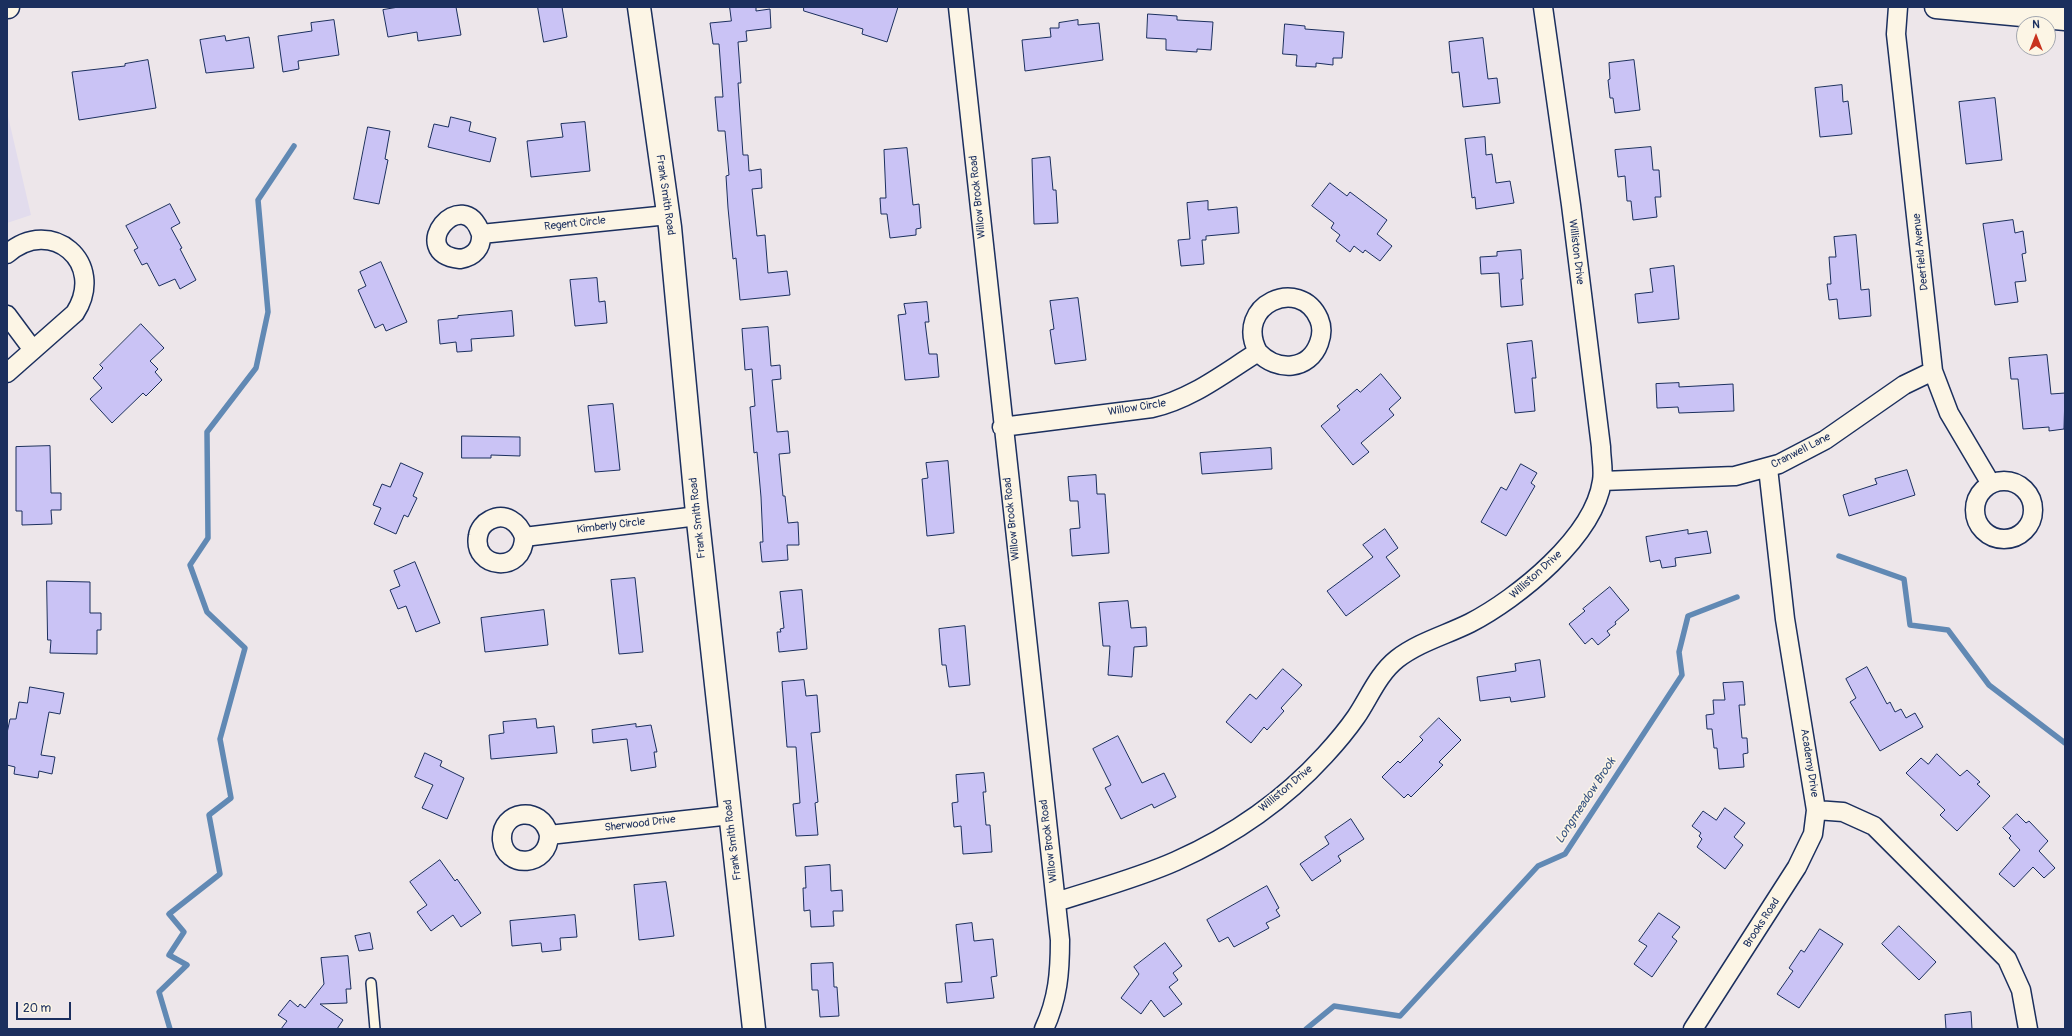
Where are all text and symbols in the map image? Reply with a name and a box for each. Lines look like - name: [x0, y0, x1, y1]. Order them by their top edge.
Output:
- north arrow: [2016, 16, 2056, 56]
- text: N: [2032, 18, 2040, 31]
- street label: Frank Smith Road: [653, 154, 677, 236]
- street label: Willow Brook Road: [967, 155, 989, 239]
- street label: Deerfield Avenue: [1910, 213, 1932, 291]
- street label: Regent Circle: [544, 214, 606, 234]
- street label: Williston Drive: [1565, 219, 1587, 285]
- street label: Willow Circle: [1107, 397, 1167, 419]
- street label: Cranwell Lane: [1769, 430, 1833, 472]
- street label: Frank Smith Road: [687, 477, 709, 559]
- street label: Willow Brook Road: [1001, 477, 1023, 561]
- street label: Kimberly Circle: [576, 515, 646, 537]
- street label: Williston Drive: [1507, 548, 1565, 602]
- street label: Academy Drive: [1797, 728, 1821, 798]
- water label: Longmeadow Brook: [1553, 755, 1619, 847]
- street label: Williston Drive: [1257, 763, 1315, 815]
- street label: Frank Smith Road: [721, 799, 745, 881]
- street label: Willow Brook Road: [1037, 799, 1061, 883]
- street label: Sherwood Drive: [604, 813, 676, 835]
- street label: Brooks Road: [1741, 896, 1783, 950]
- scale bar: [18, 994, 73, 1020]
- text: 20 m: [23, 1001, 51, 1016]

